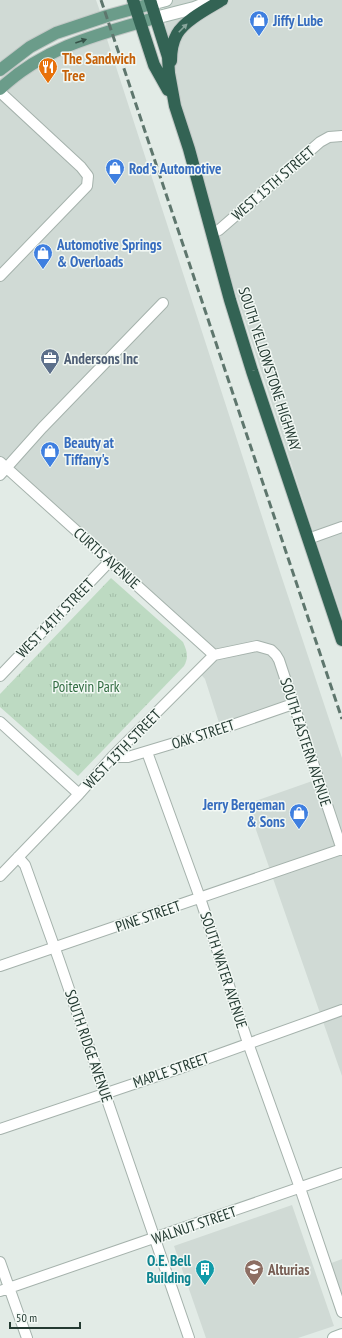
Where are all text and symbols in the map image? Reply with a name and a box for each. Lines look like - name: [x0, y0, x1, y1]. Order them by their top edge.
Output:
- shop icon: Jiffy Lube: [248, 9, 270, 37]
- place label: Jiffy Lube: [272, 11, 323, 30]
- one-way arrow: [178, 23, 187, 33]
- one-way arrow: [75, 38, 87, 44]
- place label: The Sandwich Tree: [62, 49, 136, 85]
- restaurant icon: The Sandwich Tree: [37, 56, 59, 84]
- street label: WEST 15TH STREET: [228, 142, 319, 224]
- shop icon: Rod's Automotive: [104, 157, 126, 185]
- place label: Rod's Automotive: [129, 159, 221, 178]
- place label: Automotive Springs & Overloads: [56, 235, 162, 271]
- shop icon: Automotive Springs & Overloads: [32, 242, 54, 270]
- street label: SOUTH YELLOWSTONE HIGHWAY: [235, 285, 306, 453]
- office icon: Andersons Inc: [39, 347, 61, 375]
- place label: Andersons Inc: [63, 349, 139, 368]
- place label: Beauty at Tiffany's: [64, 433, 115, 469]
- shop icon: Beauty at Tiffany's: [39, 440, 61, 468]
- street label: CURTIS AVENUE: [70, 523, 144, 593]
- street label: WEST 14TH STREET: [12, 574, 98, 662]
- street label: SOUTH EASTERN AVENUE: [276, 675, 336, 809]
- park label: Poitevin Park: [52, 677, 120, 696]
- street label: WEST 13TH STREET: [79, 705, 165, 793]
- street label: OAK STREET: [169, 715, 237, 753]
- place label: Jerry Bergeman & Sons: [202, 795, 285, 831]
- shop icon: Jerry Bergeman & Sons: [288, 802, 310, 830]
- street label: PINE STREET: [113, 896, 183, 936]
- street label: SOUTH WATER AVENUE: [196, 909, 252, 1031]
- street label: SOUTH RIDGE AVENUE: [61, 987, 117, 1105]
- street label: MAPLE STREET: [130, 1048, 212, 1092]
- street label: WALNUT STREET: [149, 1202, 239, 1248]
- place label: O.E. Bell Building: [147, 1251, 191, 1287]
- building icon: O.E. Bell Building: [194, 1258, 216, 1286]
- school or university icon: Alturias: [243, 1258, 265, 1286]
- place label: Alturias: [267, 1260, 309, 1279]
- scale bar: [10, 1304, 80, 1330]
- text: 50 m: [16, 1310, 37, 1325]

